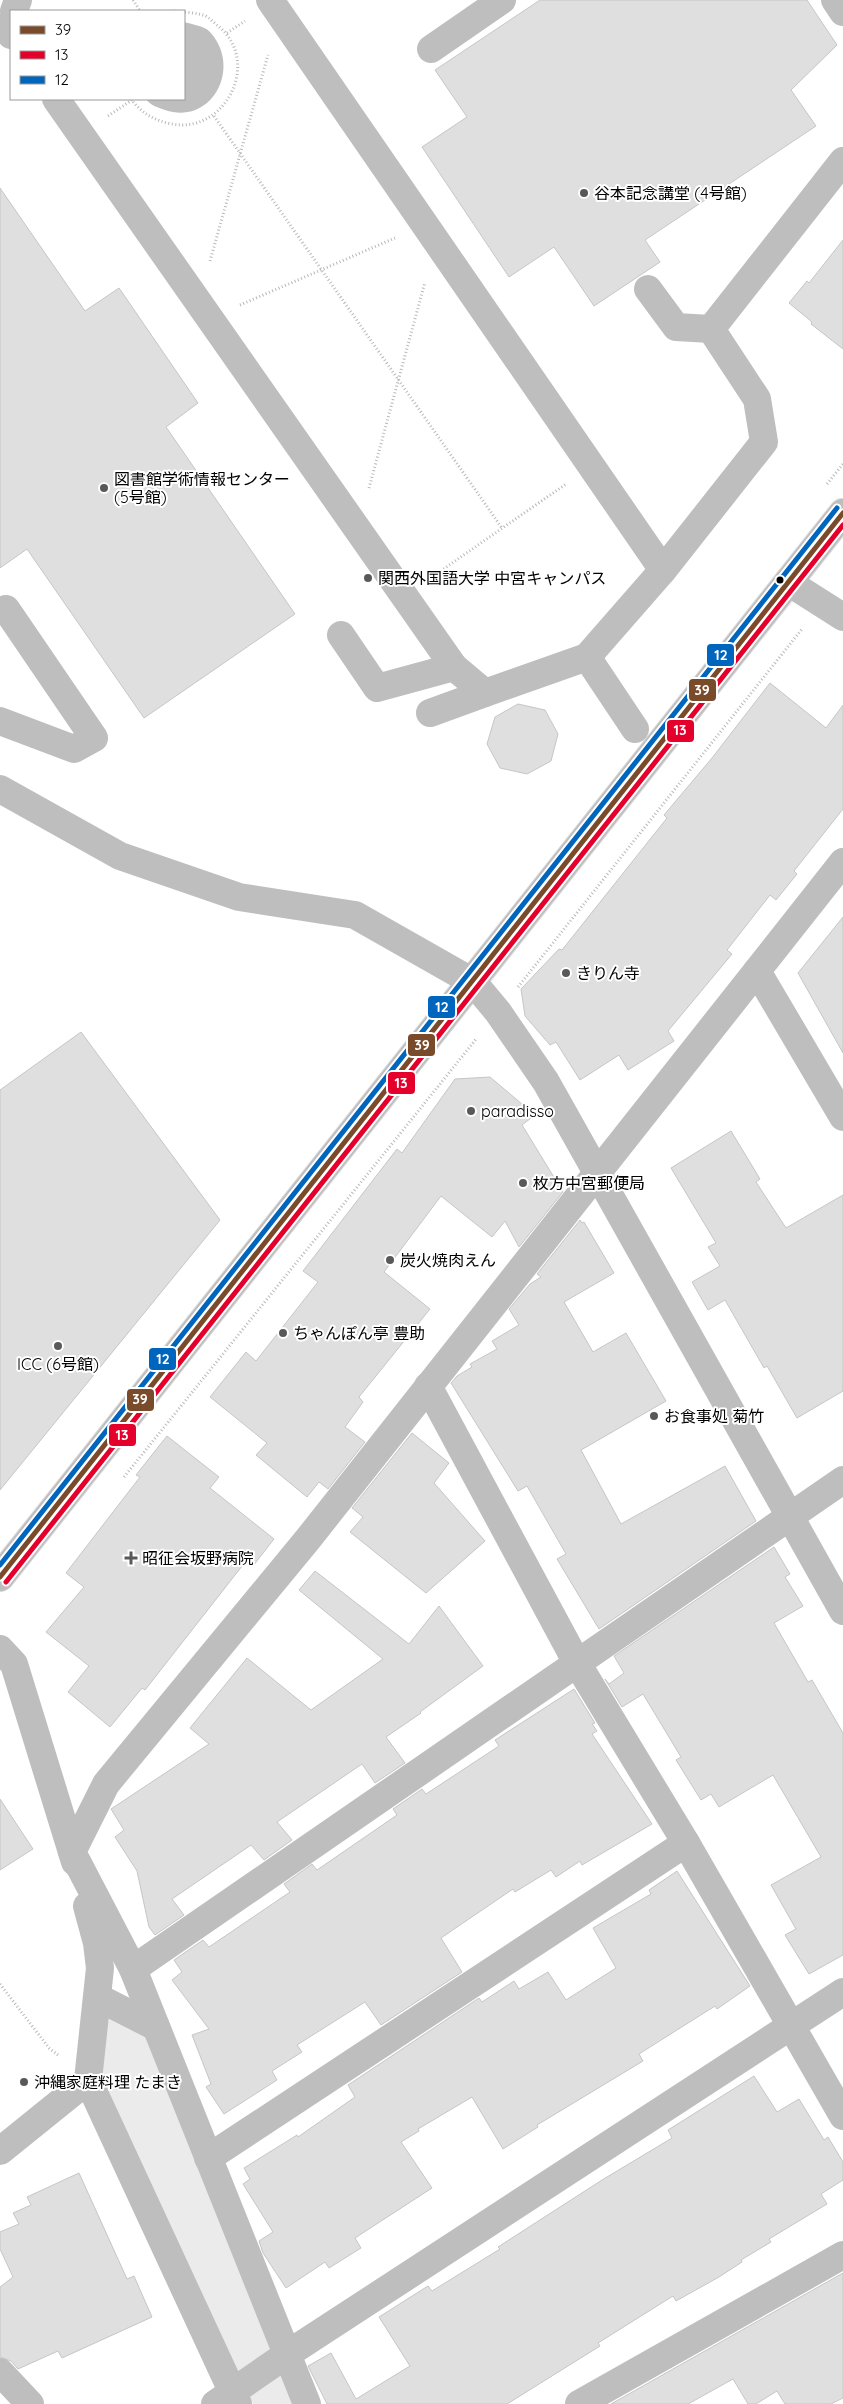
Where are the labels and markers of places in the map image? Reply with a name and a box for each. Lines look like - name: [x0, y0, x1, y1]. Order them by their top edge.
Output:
- place label: 谷本記念講堂 (4号館): [594, 183, 747, 203]
- marker: 谷本記念講堂 (4号館): [578, 187, 590, 199]
- place label: 図書館学術情報センター (5号館): [114, 469, 290, 507]
- marker: 図書館学術情報センター (5号館): [98, 482, 110, 494]
- place label: 関西外国語大学 中宮キャンパス: [378, 568, 606, 588]
- marker: 関西外国語大学 中宮キャンパス: [362, 572, 374, 584]
- unlabelled marker: [775, 575, 785, 585]
- place label: きりん寺: [576, 963, 640, 983]
- marker: きりん寺: [560, 967, 572, 979]
- place label: paradisso: [481, 1101, 554, 1121]
- marker: paradisso: [465, 1105, 477, 1117]
- place label: 枚方中宮郵便局: [533, 1173, 645, 1193]
- marker: 枚方中宮郵便局: [517, 1177, 529, 1189]
- place label: 炭火焼肉えん: [400, 1250, 496, 1270]
- marker: 炭火焼肉えん: [384, 1254, 396, 1266]
- place label: ちゃんぽん亭 豊助: [293, 1323, 425, 1343]
- marker: ちゃんぽん亭 豊助: [277, 1327, 289, 1339]
- marker: ICC (6号館): [52, 1340, 64, 1352]
- place label: ICC (6号館): [17, 1354, 99, 1374]
- place label: お食事処 菊竹: [664, 1406, 764, 1426]
- marker: お食事処 菊竹: [648, 1410, 660, 1422]
- place label: 昭征会坂野病院: [142, 1548, 254, 1568]
- marker: 昭征会坂野病院: [124, 1551, 138, 1565]
- place label: 沖縄家庭料理 たまき: [34, 2072, 182, 2092]
- marker: 沖縄家庭料理 たまき: [18, 2076, 30, 2088]

